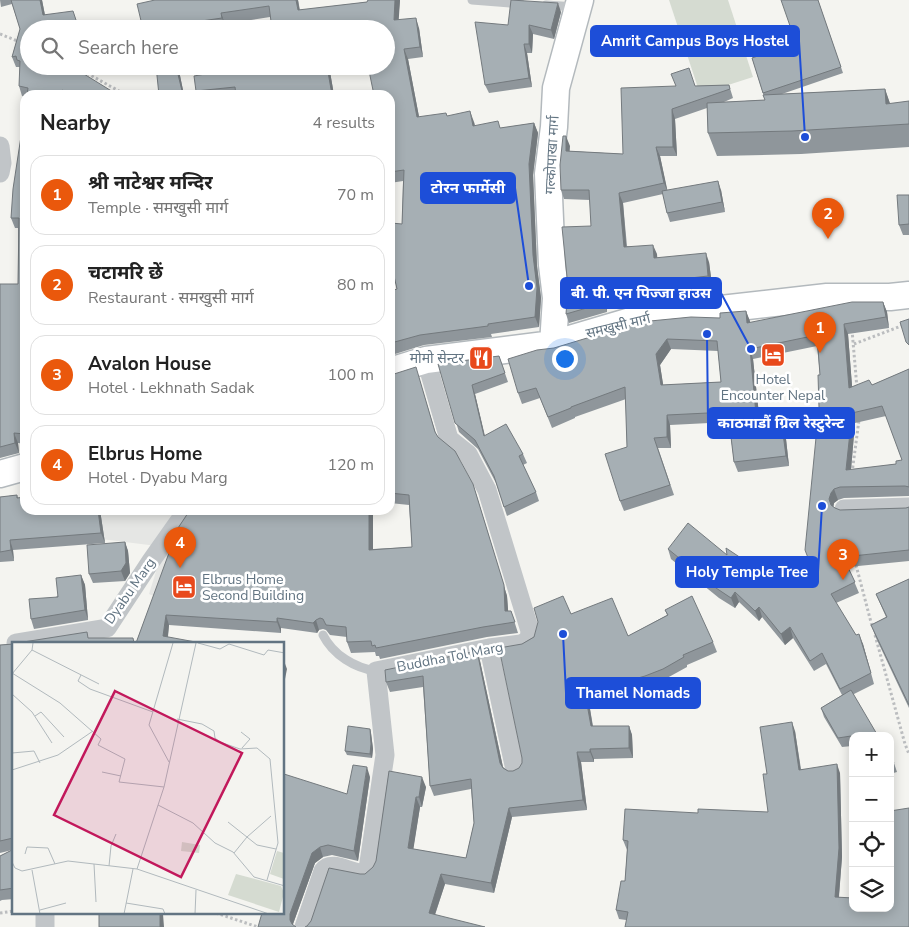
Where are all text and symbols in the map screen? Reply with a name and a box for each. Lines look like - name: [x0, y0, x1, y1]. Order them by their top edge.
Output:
- search box: [20, 20, 395, 75]
- callout: Amrit Campus Boys Hostel: [591, 26, 799, 56]
- text: Amrit Campus Boys Hostel: [601, 31, 789, 51]
- icon: search: [38, 34, 66, 62]
- text: Search here: [78, 35, 179, 61]
- text: Nearby: [40, 109, 110, 137]
- text: 4 results: [313, 112, 375, 134]
- street label: गल्कोपाखा मार्ग: [540, 114, 564, 195]
- text: श्री नाटेश्वर मन्दिर: [88, 170, 213, 196]
- callout: टोरन फार्मेसी: [421, 173, 515, 203]
- text: टोरन फार्मेसी: [431, 178, 506, 198]
- text: 1: [52, 184, 62, 206]
- text: 70 m: [337, 184, 374, 206]
- text: Temple · समखुसी मार्ग: [88, 197, 228, 219]
- pin: 2: [812, 198, 844, 239]
- text: चटामरि छें: [88, 260, 163, 286]
- text: 2: [52, 274, 62, 296]
- text: 80 m: [337, 274, 374, 296]
- callout: बी. पी. एन पिज्जा हाउस: [561, 278, 721, 308]
- text: बी. पी. एन पिज्जा हाउस: [571, 283, 712, 303]
- text: Restaurant · समखुसी मार्ग: [88, 287, 254, 309]
- street label: समखुसी मार्ग: [584, 309, 653, 343]
- pin: 1: [804, 312, 836, 353]
- hotel icon: Hotel Encounter Nepal: [760, 342, 786, 368]
- restaurant icon: मोमो सेन्टर: [468, 345, 494, 371]
- your location: [552, 346, 578, 372]
- place label: मोमो सेन्टर: [410, 349, 464, 368]
- text: Avalon House: [88, 351, 211, 377]
- text: 3: [52, 364, 62, 386]
- text: 100 m: [327, 364, 374, 386]
- place label: Hotel Encounter Nepal: [721, 370, 826, 405]
- text: Hotel · Lekhnath Sadak: [88, 377, 254, 399]
- callout: काठमाडौं ग्रिल रेस्टुरेन्ट: [708, 408, 854, 438]
- text: काठमाडौं ग्रिल रेस्टुरेन्ट: [718, 413, 845, 433]
- text: Elbrus Home: [88, 441, 202, 467]
- text: 4: [52, 454, 62, 476]
- text: 120 m: [327, 454, 374, 476]
- text: Hotel · Dyabu Marg: [88, 467, 228, 489]
- pin: 4: [164, 527, 196, 568]
- pin: 3: [827, 539, 859, 580]
- street label: Dyabu Marg: [100, 554, 160, 628]
- callout: Holy Temple Tree: [676, 557, 818, 587]
- text: Holy Temple Tree: [686, 562, 808, 582]
- place label: Elbrus Home Second Building: [202, 570, 304, 605]
- hotel icon: Elbrus Home Second Building: [171, 574, 197, 600]
- street label: Buddha Tol Marg: [395, 637, 505, 677]
- inset map: [12, 642, 285, 914]
- callout: Thamel Nomads: [566, 678, 700, 708]
- text: Thamel Nomads: [576, 683, 690, 703]
- map controls: [849, 732, 894, 912]
- button: +: [849, 732, 894, 777]
- button: −: [849, 777, 894, 822]
- button: locate: [849, 822, 894, 867]
- button: layers: [849, 867, 894, 912]

